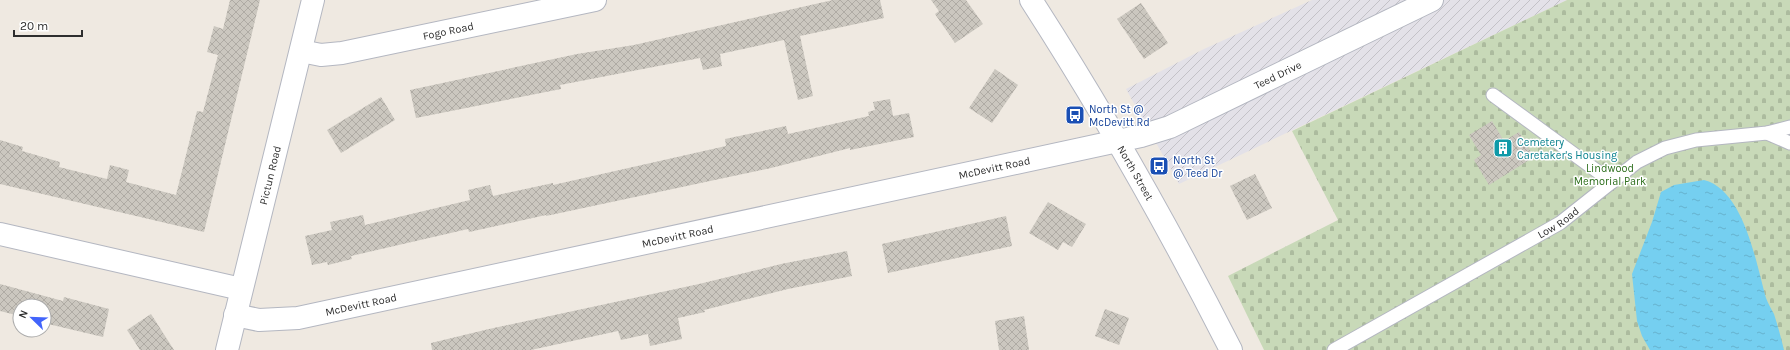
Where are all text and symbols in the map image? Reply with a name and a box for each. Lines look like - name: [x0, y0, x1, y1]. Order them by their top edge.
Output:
- scale bar: [14, 12, 82, 38]
- text: 20 m: [20, 19, 48, 33]
- street label: Fogo Road: [422, 19, 475, 42]
- street label: Teed Drive: [1252, 58, 1304, 92]
- place label: North St @ McDevitt Rd: [1089, 103, 1150, 129]
- bus stop icon: North St @ McDevitt Rd: [1064, 104, 1086, 126]
- place label: Cemetery Caretaker's Housing: [1517, 136, 1618, 162]
- building icon: Cemetery Caretaker's Housing: [1492, 137, 1514, 159]
- street label: North Street: [1115, 143, 1156, 203]
- street label: Pictun Road: [256, 144, 283, 206]
- street label: McDevitt Road: [957, 154, 1031, 182]
- place label: North St @ Teed Dr: [1173, 154, 1222, 180]
- bus stop icon: North St @ Teed Dr: [1148, 155, 1170, 177]
- park label: Lindwood Memorial Park: [1574, 162, 1646, 188]
- street label: Low Road: [1535, 204, 1582, 241]
- street label: McDevitt Road: [641, 222, 715, 250]
- street label: McDevitt Road: [324, 290, 398, 318]
- north arrow: [12, 298, 52, 338]
- text: N: [16, 308, 31, 320]

